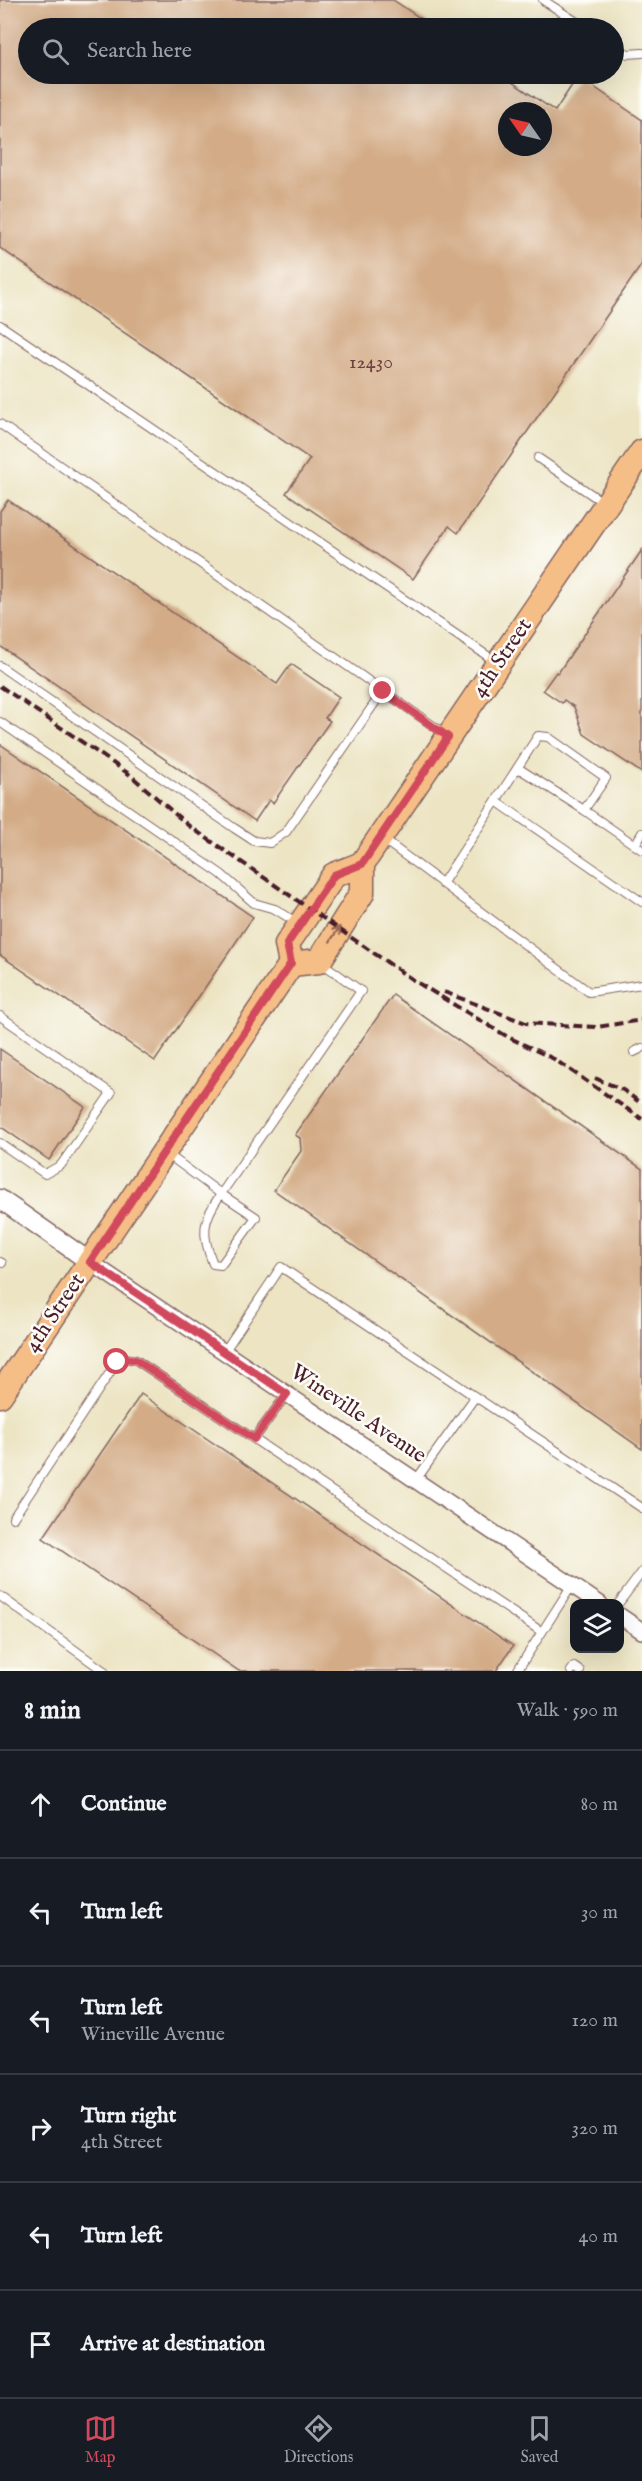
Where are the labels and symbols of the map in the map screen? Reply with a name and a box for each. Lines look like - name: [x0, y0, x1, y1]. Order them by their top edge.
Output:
- north arrow: [498, 102, 552, 156]
- house number: 12430: [349, 350, 393, 375]
- street label: 4th Street: [465, 613, 539, 703]
- route end: [369, 677, 395, 703]
- one-way arrow: [329, 926, 342, 943]
- street label: 4th Street: [18, 1268, 92, 1358]
- route start: [103, 1348, 129, 1374]
- street label: Wineville Avenue: [285, 1358, 431, 1470]

